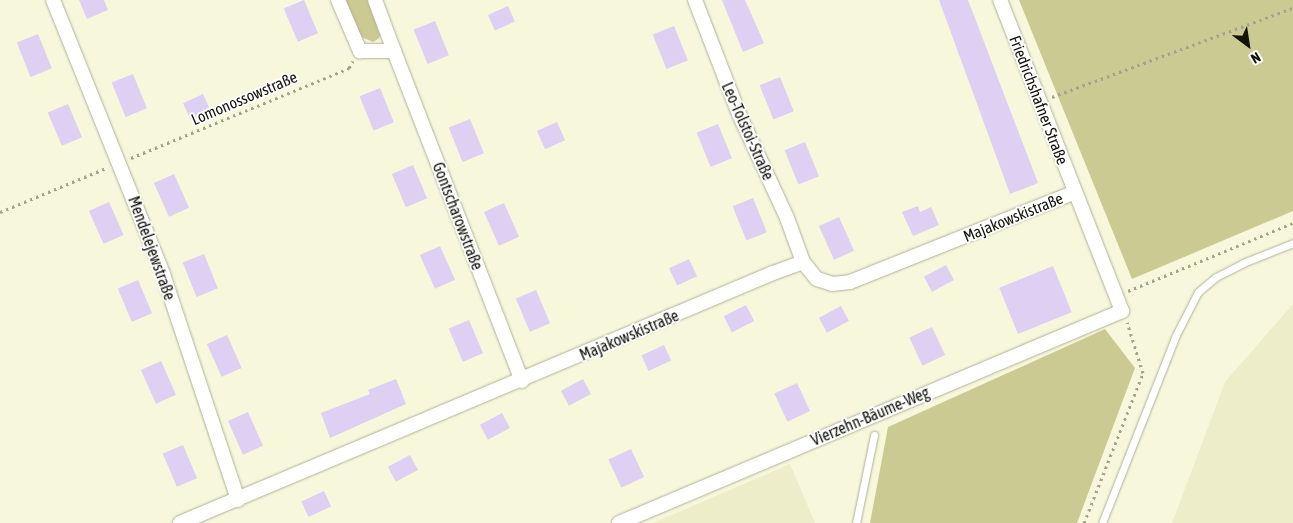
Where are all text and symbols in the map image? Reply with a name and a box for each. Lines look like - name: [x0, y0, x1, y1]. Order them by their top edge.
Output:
- north arrow: [1223, 20, 1273, 70]
- street label: Friedrichshafner Straße: [1006, 33, 1072, 167]
- text: N: [1248, 49, 1263, 67]
- street label: Lomonossowstraße: [188, 67, 300, 129]
- street label: Leo-Tolstoi-Straße: [718, 79, 778, 183]
- street label: Gontscharowstraße: [429, 160, 487, 272]
- street label: Majakowskistraße: [960, 188, 1066, 246]
- street label: Mendelejewstraße: [124, 193, 180, 303]
- street label: Majakowskistraße: [577, 306, 681, 364]
- street label: Vierzehn-Bäume-Weg: [808, 382, 932, 450]

